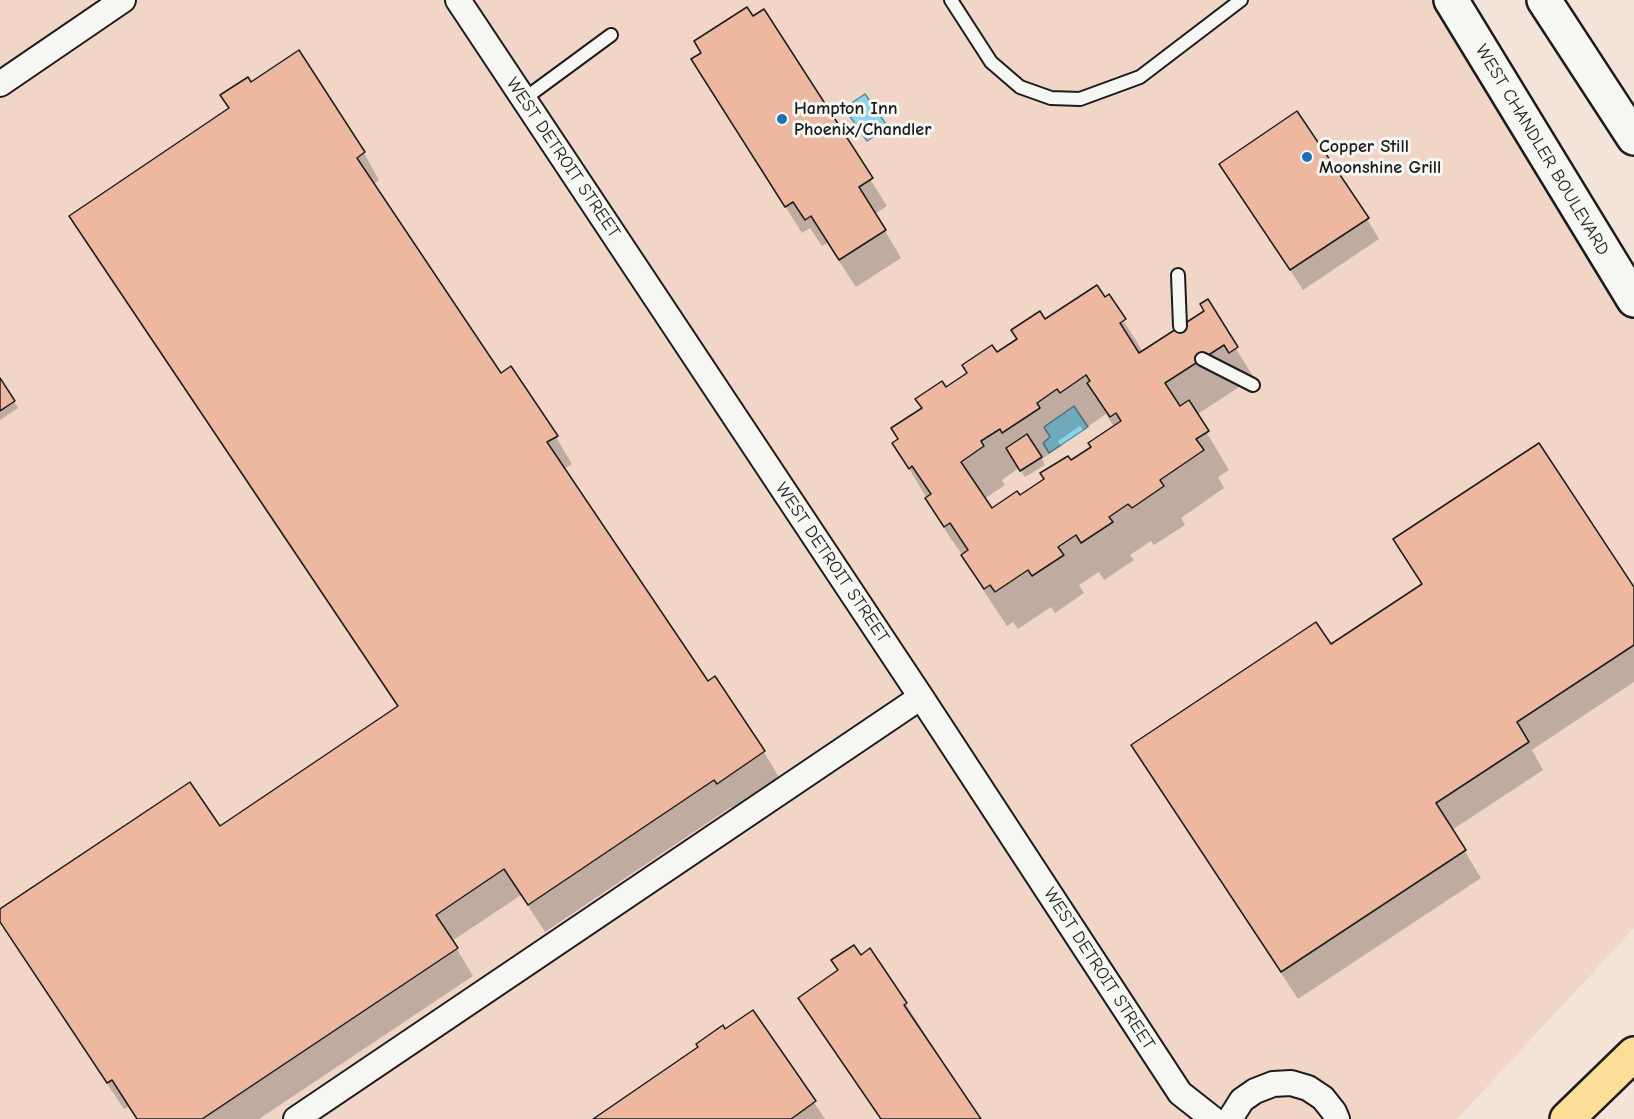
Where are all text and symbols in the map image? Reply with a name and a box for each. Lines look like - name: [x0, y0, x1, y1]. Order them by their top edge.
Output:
- street label: WEST CHANDLER BOULEVARD: [1470, 41, 1614, 259]
- street label: WEST DETROIT STREET: [501, 74, 625, 242]
- place label: Hampton Inn Phoenix/Chandler: [794, 98, 931, 140]
- marker: Hampton Inn Phoenix/Chandler: [775, 112, 789, 126]
- place label: Copper Still Moonshine Grill: [1319, 136, 1441, 178]
- marker: Copper Still Moonshine Grill: [1300, 150, 1314, 164]
- street label: WEST DETROIT STREET: [770, 479, 894, 647]
- street label: WEST DETROIT STREET: [1039, 884, 1159, 1054]

